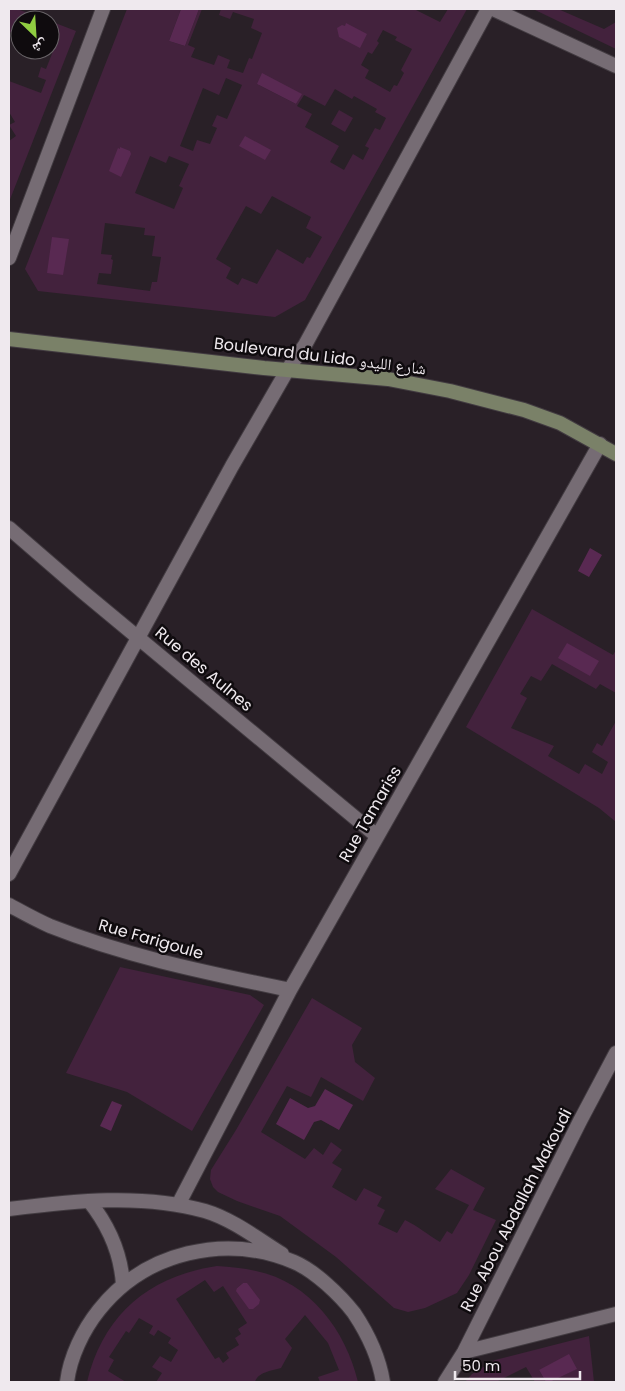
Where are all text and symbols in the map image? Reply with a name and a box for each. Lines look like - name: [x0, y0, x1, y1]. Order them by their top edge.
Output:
- north arrow: [10, 10, 60, 60]
- text: ش: [29, 35, 51, 59]
- street label: Boulevard du Lido شارع الليدو: [213, 332, 427, 380]
- street label: Rue des Aulnes: [150, 621, 258, 717]
- street label: Rue Tamariss: [333, 762, 407, 866]
- street label: Rue Farigoule: [96, 913, 206, 965]
- street label: Rue Abou Abdallah Makoudi: [455, 1105, 577, 1315]
- scale bar: [455, 1348, 580, 1380]
- text: 50 m: [462, 1355, 500, 1376]

